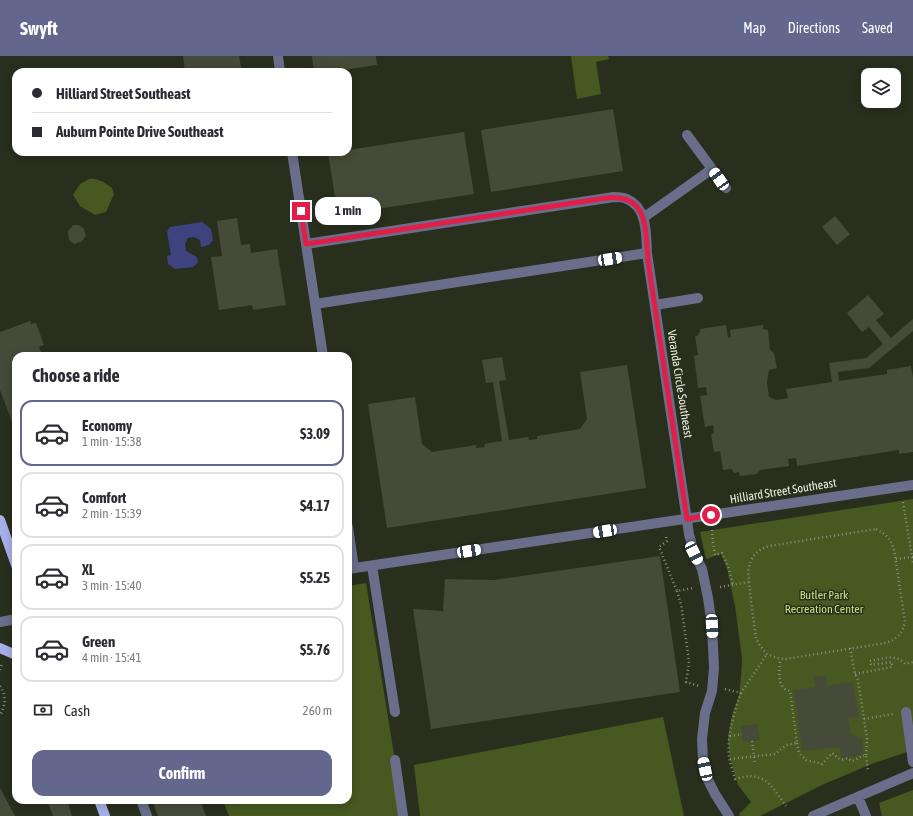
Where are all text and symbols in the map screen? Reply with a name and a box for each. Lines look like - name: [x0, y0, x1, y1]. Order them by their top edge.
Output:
- text: Swyft: [20, 17, 58, 39]
- text: Map: [743, 20, 766, 36]
- text: Directions: [788, 20, 840, 36]
- text: Saved: [862, 20, 893, 36]
- map controls: [861, 68, 901, 108]
- button: layers: [861, 68, 901, 108]
- text: Hilliard Street Southeast: [56, 85, 191, 102]
- text: Auburn Pointe Drive Southeast: [56, 123, 223, 140]
- car: [707, 166, 731, 192]
- callout: 1 min: [315, 197, 381, 225]
- route end: [292, 202, 310, 220]
- text: 1 min: [335, 203, 361, 218]
- car: [597, 251, 623, 267]
- street label: Veranda Circle Southeast: [665, 329, 696, 440]
- text: Choose a ride: [32, 365, 120, 386]
- icon: car: [34, 415, 70, 451]
- text: Economy: [82, 417, 132, 434]
- text: $3.09: [300, 425, 330, 442]
- text: 1 min · 15:38: [82, 434, 142, 449]
- street label: Hilliard Street Southeast: [729, 476, 838, 506]
- icon: car: [34, 487, 70, 523]
- text: Comfort: [82, 489, 126, 506]
- text: $4.17: [300, 497, 330, 514]
- text: 2 min · 15:39: [82, 506, 142, 521]
- route start: [702, 506, 720, 524]
- car: [592, 523, 618, 539]
- car: [683, 540, 705, 566]
- car: [456, 543, 482, 559]
- icon: car: [34, 559, 70, 595]
- text: XL: [82, 561, 95, 578]
- text: $5.25: [300, 569, 330, 586]
- text: 3 min · 15:40: [82, 578, 142, 593]
- park label: Butler Park Recreation Center: [785, 588, 864, 616]
- car: [705, 614, 719, 638]
- icon: car: [34, 631, 70, 667]
- text: Green: [82, 633, 115, 650]
- text: $5.76: [300, 641, 330, 658]
- text: 4 min · 15:41: [82, 650, 142, 665]
- icon: cash: [32, 699, 54, 721]
- text: Cash: [64, 702, 90, 719]
- text: 260 m: [303, 703, 332, 718]
- button: Confirm: [32, 750, 332, 796]
- car: [697, 756, 713, 782]

